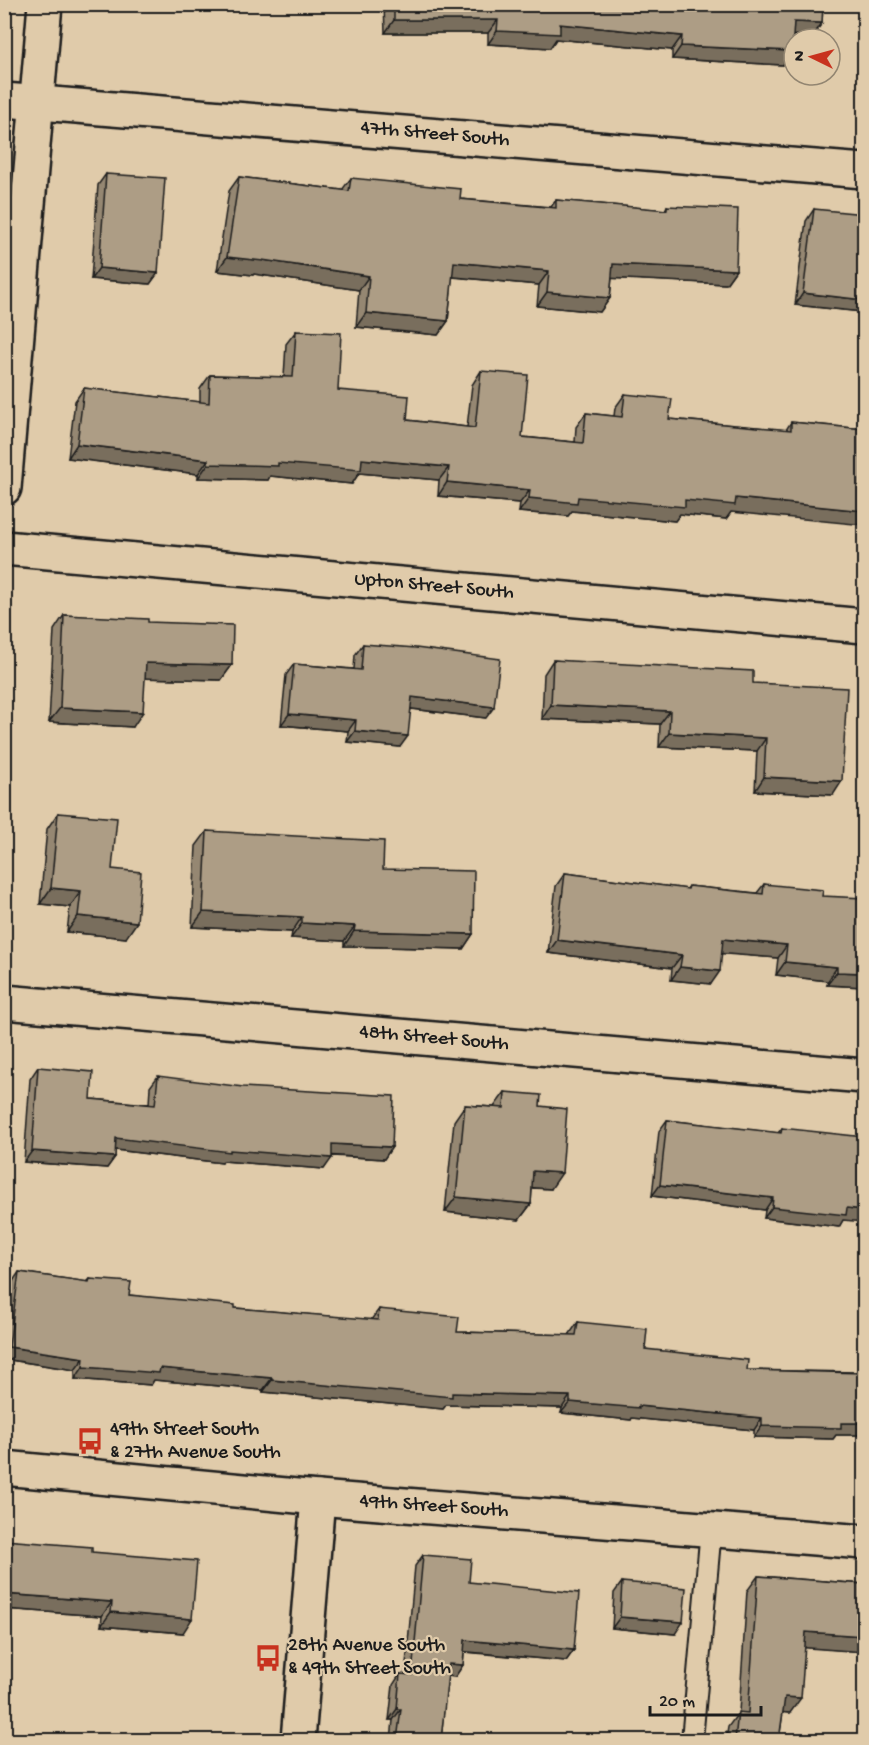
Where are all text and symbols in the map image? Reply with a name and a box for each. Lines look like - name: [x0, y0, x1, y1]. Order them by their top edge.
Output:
- north arrow: [782, 27, 842, 87]
- text: N: [791, 49, 811, 62]
- street label: 47th Street South: [360, 117, 511, 153]
- street label: Upton Street South: [353, 569, 515, 605]
- street label: 48th Street South: [358, 1021, 510, 1057]
- place label: 49th Street South & 27th Avenue South: [110, 1419, 281, 1465]
- bus stop icon: 49th Street South & 27th Avenue South: [75, 1426, 105, 1456]
- street label: 49th Street South: [359, 1490, 509, 1524]
- place label: 28th Avenue South & 49th Street South: [288, 1635, 451, 1681]
- bus stop icon: 28th Avenue South & 49th Street South: [253, 1643, 283, 1673]
- scale bar: [650, 1679, 761, 1717]
- text: 20 m: [659, 1692, 695, 1713]

